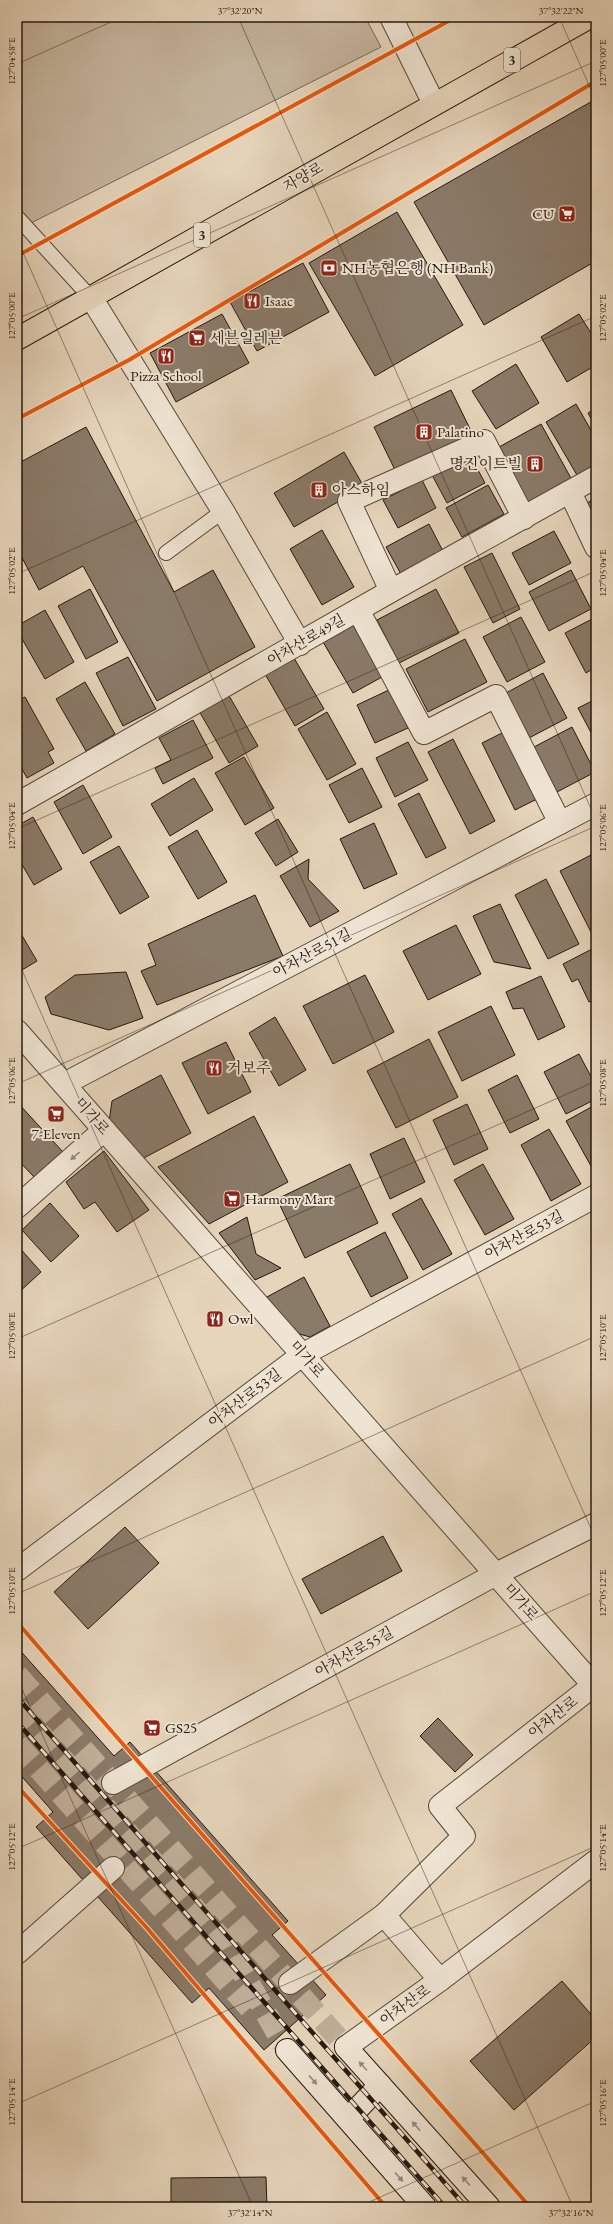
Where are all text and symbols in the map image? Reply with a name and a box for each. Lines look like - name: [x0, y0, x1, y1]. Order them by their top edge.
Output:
- text: 37°32'20"N: [218, 4, 263, 17]
- text: 37°32'22"N: [539, 4, 584, 17]
- text: 127°04'58"E: [5, 37, 18, 85]
- text: 127°05'00"E: [596, 39, 609, 87]
- road number: 3: [504, 48, 520, 72]
- street label: 자양로: [279, 157, 327, 196]
- place label: CU: [532, 204, 554, 223]
- supermarket icon: CU: [557, 204, 577, 224]
- road number: 3: [194, 223, 210, 247]
- bank icon: NH농협은행 (NH Bank): [319, 258, 339, 278]
- place label: NH농협은행 (NH Bank): [342, 258, 493, 277]
- restaurant icon: Isaac: [242, 291, 262, 311]
- place label: Isaac: [265, 291, 293, 310]
- text: 127°05'00"E: [5, 292, 18, 340]
- text: 127°05'02"E: [596, 294, 609, 342]
- supermarket icon: 세븐일레븐: [187, 328, 207, 348]
- place label: 세븐일레븐: [210, 328, 283, 347]
- restaurant icon: Pizza School: [156, 346, 176, 366]
- place label: Pizza School: [130, 366, 202, 385]
- building icon: Palatino: [414, 422, 434, 442]
- place label: Palatino: [437, 422, 484, 441]
- place label: 명진이트빌: [450, 454, 522, 473]
- building icon: 명진이트빌: [525, 454, 545, 474]
- building icon: 아스하임: [309, 480, 329, 500]
- place label: 아스하임: [332, 480, 390, 499]
- text: 127°05'02"E: [5, 547, 18, 595]
- text: 127°05'04"E: [596, 549, 609, 597]
- street label: 아차산로49길: [263, 610, 348, 670]
- text: 127°05'04"E: [5, 802, 18, 850]
- text: 127°05'06"E: [596, 804, 609, 852]
- street label: 아차산로51길: [269, 924, 355, 981]
- text: 127°05'06"E: [5, 1057, 18, 1105]
- restaurant icon: 거보주: [204, 1058, 224, 1078]
- place label: 거보주: [227, 1058, 271, 1077]
- text: 127°05'08"E: [596, 1059, 609, 1107]
- street label: 미가로: [71, 1093, 114, 1139]
- supermarket icon: 7-Eleven: [46, 1104, 66, 1124]
- place label: 7-Eleven: [31, 1124, 81, 1143]
- one-way arrow: [70, 1151, 80, 1161]
- supermarket icon: Harmony Mart: [222, 1189, 242, 1209]
- place label: Harmony Mart: [245, 1189, 333, 1208]
- street label: 아차산로53길: [481, 1206, 567, 1263]
- restaurant icon: Owl: [205, 1309, 225, 1329]
- place label: Owl: [228, 1309, 254, 1328]
- text: 127°05'08"E: [5, 1312, 18, 1360]
- text: 127°05'10"E: [596, 1314, 609, 1362]
- street label: 미가로: [286, 1336, 329, 1382]
- street label: 아차산로53길: [204, 1364, 285, 1431]
- text: 127°05'10"E: [5, 1567, 18, 1615]
- text: 127°05'12"E: [596, 1569, 609, 1617]
- street label: 미가로: [500, 1579, 543, 1625]
- street label: 아차산로55길: [311, 1622, 396, 1681]
- street label: 아차산로: [524, 1691, 582, 1742]
- supermarket icon: GS25: [142, 1718, 162, 1738]
- place label: GS25: [165, 1718, 197, 1737]
- text: 127°05'12"E: [5, 1823, 18, 1871]
- text: 127°05'14"E: [596, 1824, 609, 1872]
- street label: 아차산로: [376, 1980, 434, 2029]
- one-way arrow: [359, 2061, 368, 2072]
- one-way arrow: [308, 2075, 317, 2084]
- text: 127°05'14"E: [5, 2078, 18, 2126]
- text: 127°05'16"E: [596, 2079, 609, 2127]
- one-way arrow: [412, 2120, 421, 2131]
- one-way arrow: [394, 2172, 403, 2182]
- one-way arrow: [461, 2176, 471, 2186]
- text: 37°32'14"N: [228, 2206, 273, 2219]
- text: 37°32'16"N: [549, 2206, 594, 2219]

